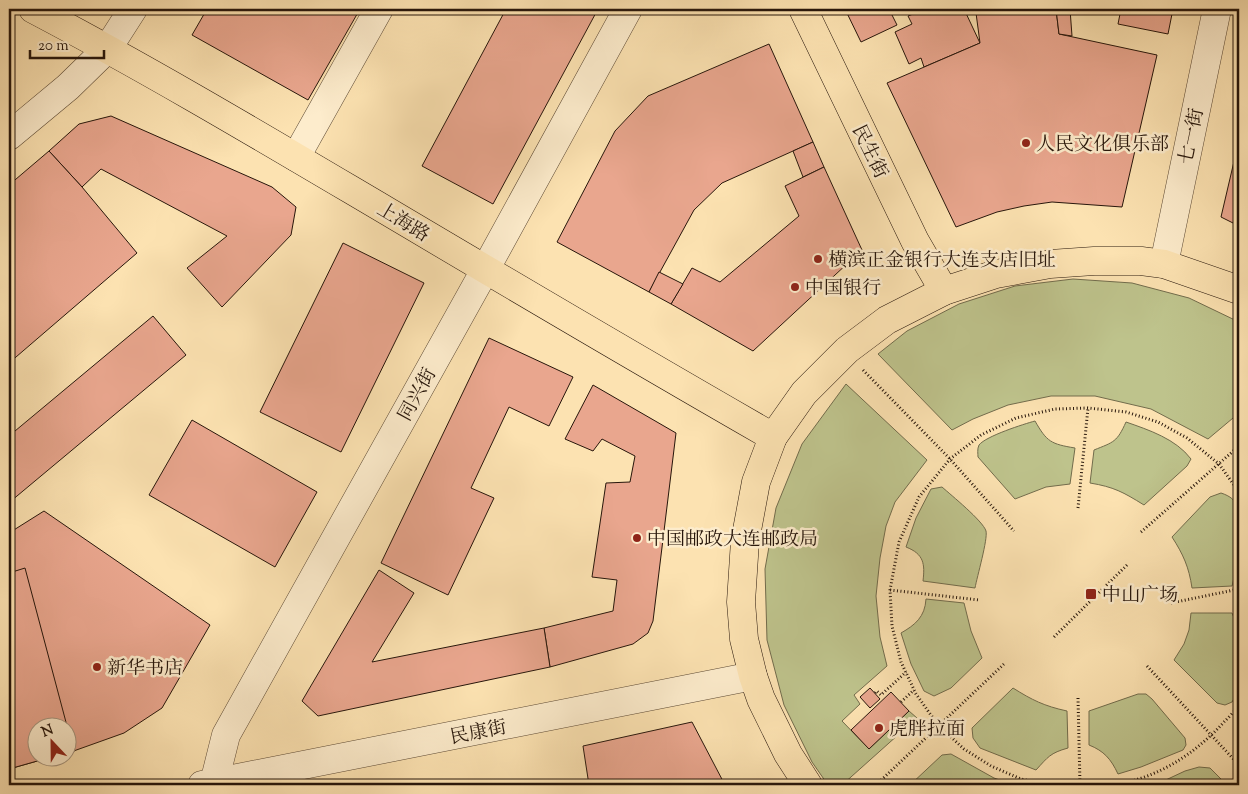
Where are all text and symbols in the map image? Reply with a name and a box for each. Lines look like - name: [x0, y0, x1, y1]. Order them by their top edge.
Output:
- scale bar: [30, 28, 104, 60]
- text: 20 m: [38, 36, 69, 57]
- street label: 七一街: [1173, 106, 1212, 167]
- street label: 民生街: [844, 121, 893, 184]
- place label: 人民文化俱乐部: [1036, 132, 1169, 159]
- marker: 人民文化俱乐部: [1020, 137, 1032, 149]
- street label: 上海路: [371, 197, 434, 249]
- place label: 横滨正金银行大连支店旧址: [828, 248, 1056, 275]
- marker: 横滨正金银行大连支店旧址: [812, 253, 824, 265]
- place label: 中国银行: [805, 276, 881, 303]
- marker: 中国银行: [789, 281, 801, 293]
- street label: 同兴街: [393, 364, 444, 427]
- place label: 中国邮政大连邮政局: [647, 527, 818, 554]
- marker: 中国邮政大连邮政局: [631, 532, 643, 544]
- place label: 中山广场: [1102, 583, 1178, 610]
- marker: 中山广场: [1084, 587, 1098, 601]
- place label: 新华书店: [107, 656, 183, 683]
- marker: 新华书店: [91, 661, 103, 673]
- street label: 民康街: [448, 715, 509, 752]
- north arrow: [28, 716, 78, 766]
- place label: 虎胖拉面: [889, 717, 965, 744]
- text: N: [39, 720, 57, 743]
- marker: 虎胖拉面: [873, 722, 885, 734]

